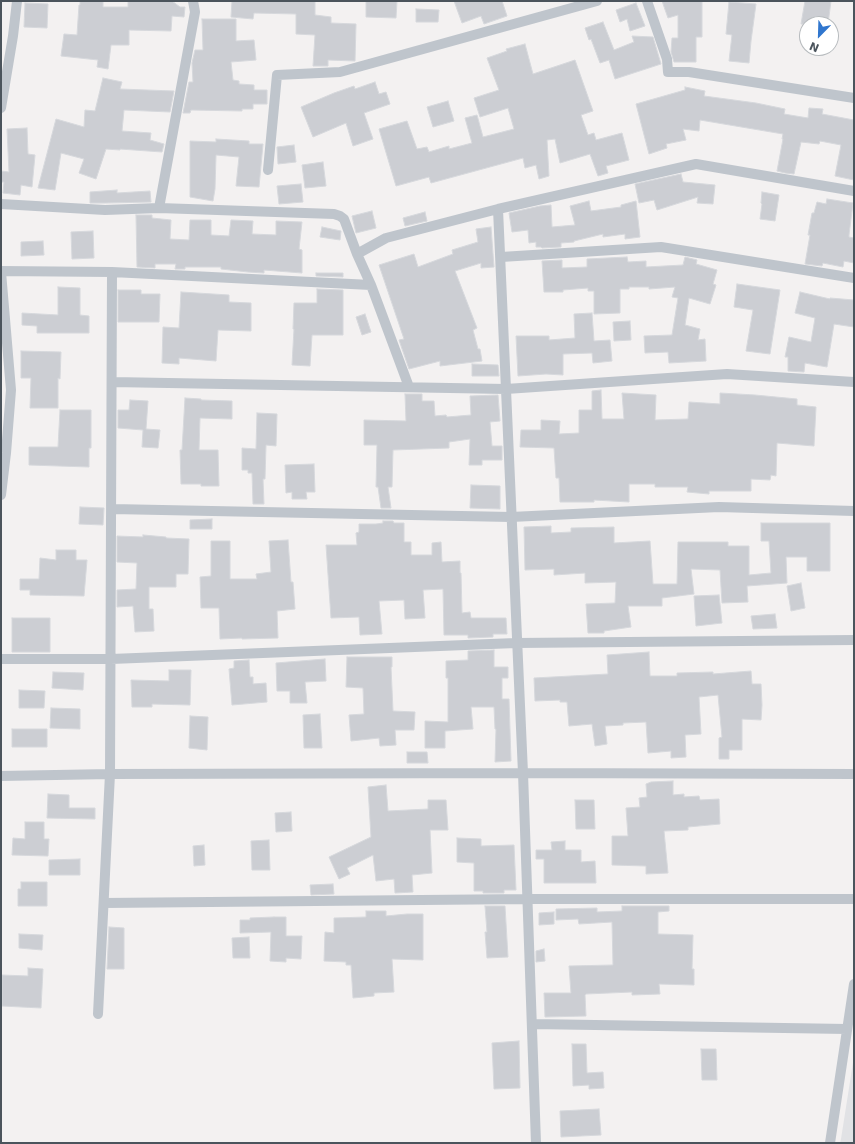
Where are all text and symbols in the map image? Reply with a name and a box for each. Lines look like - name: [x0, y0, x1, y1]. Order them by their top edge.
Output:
- north arrow: [799, 16, 839, 56]
- text: N: [808, 39, 821, 54]

